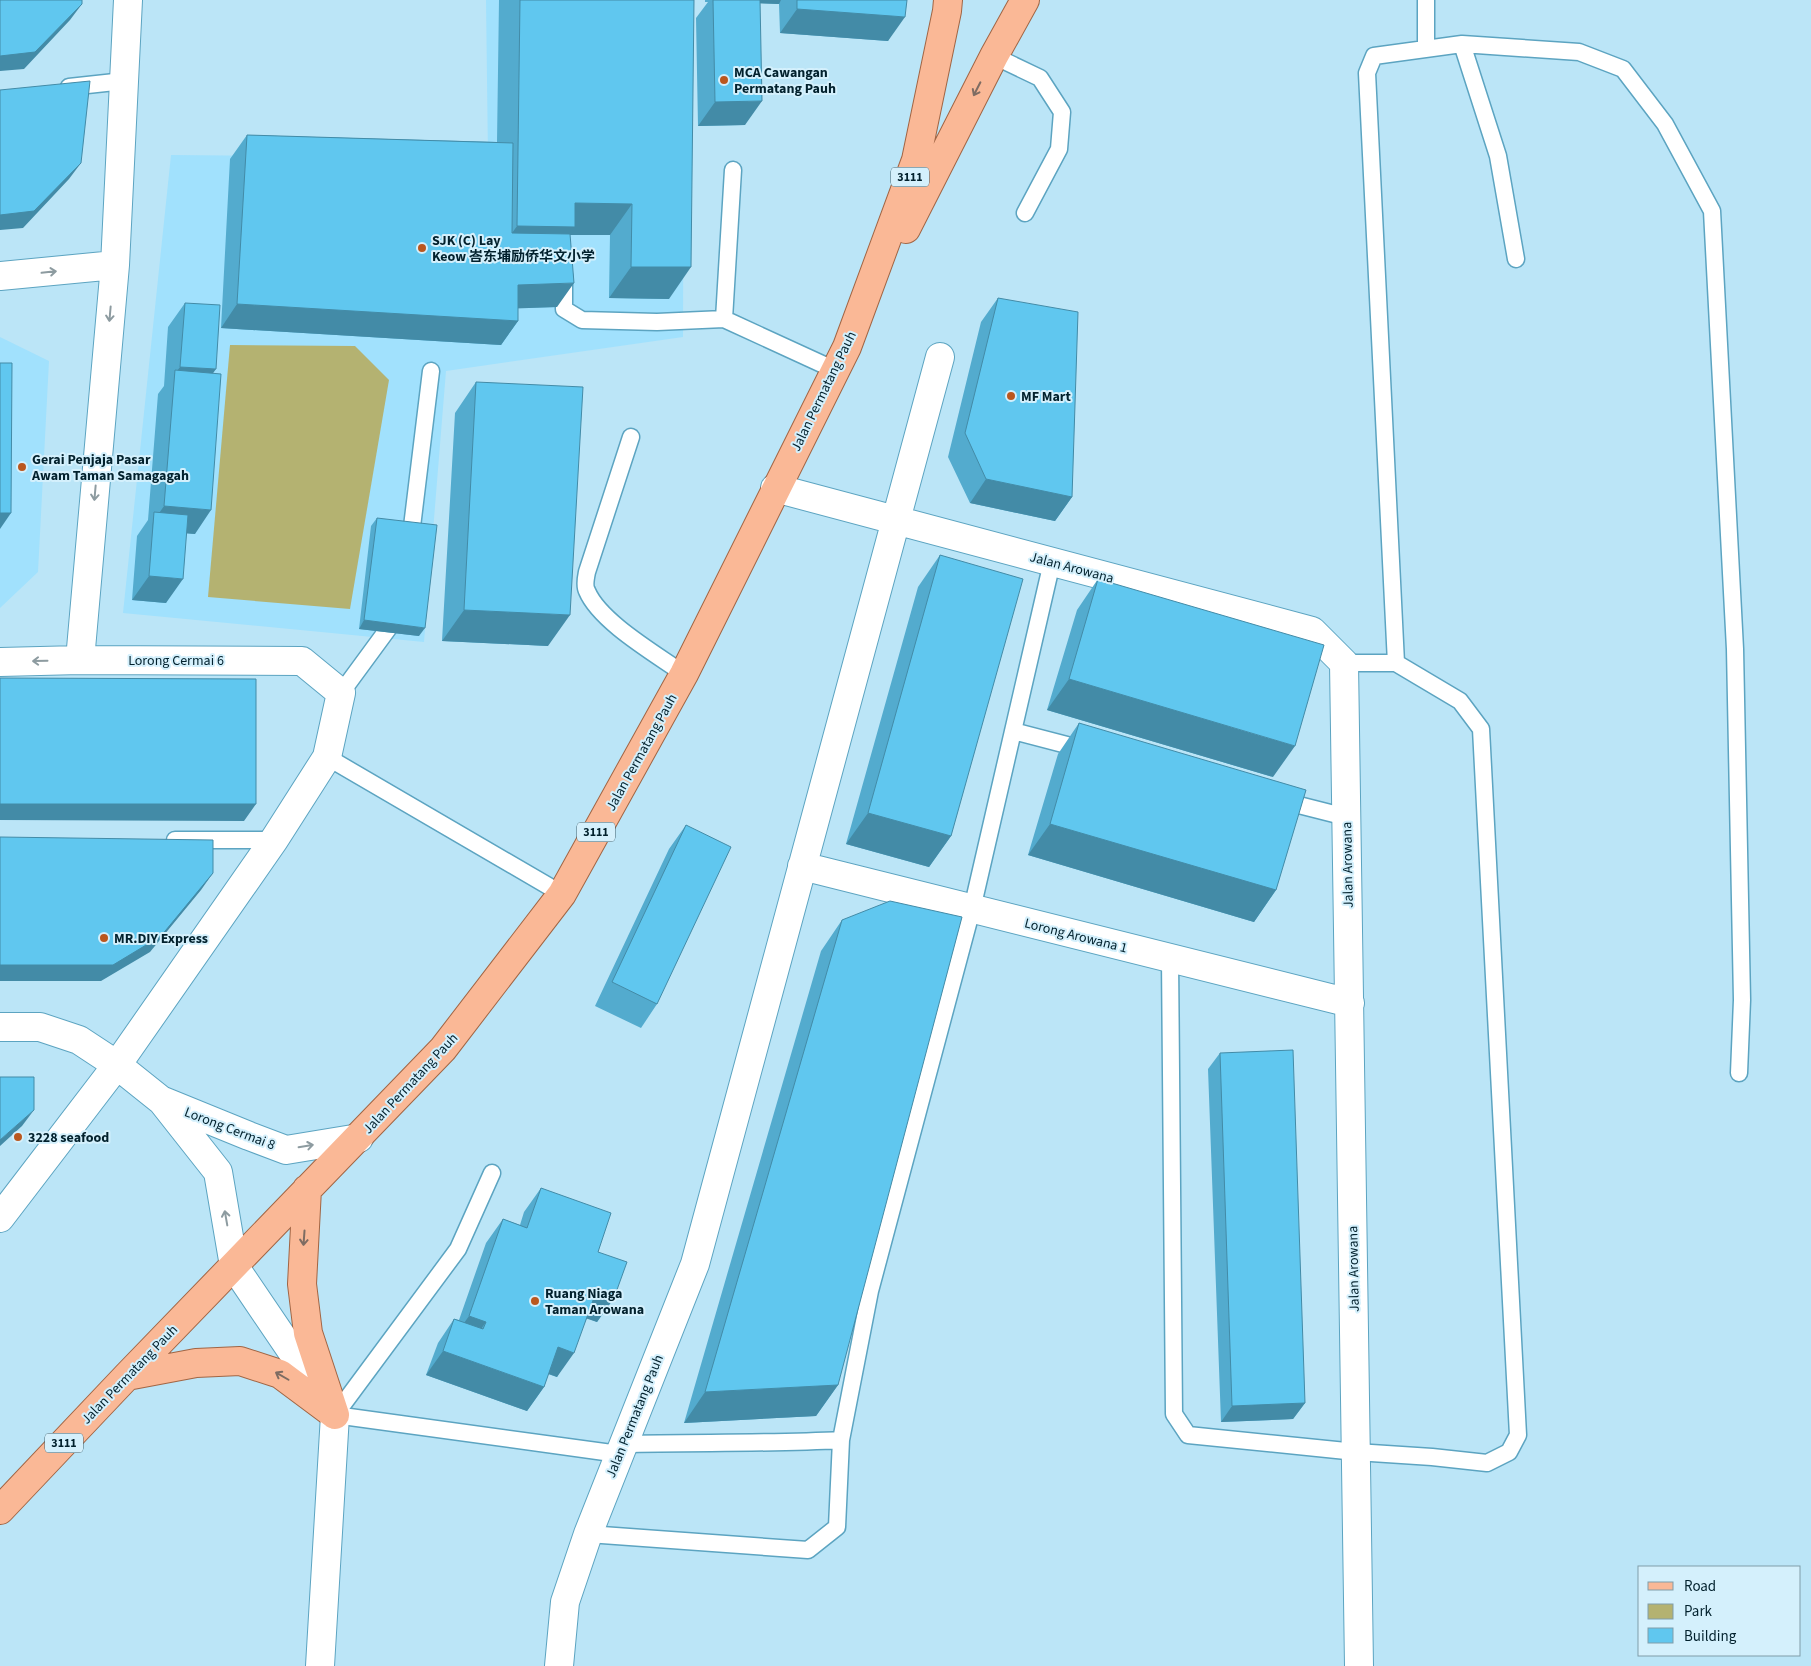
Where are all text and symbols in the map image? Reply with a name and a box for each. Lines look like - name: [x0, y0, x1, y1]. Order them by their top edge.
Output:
- place label: MCA Cawangan Permatang Pauh: [734, 63, 836, 99]
- marker: MCA Cawangan Permatang Pauh: [718, 74, 730, 86]
- one-way arrow: [972, 81, 981, 96]
- road number: 3111: [891, 168, 929, 186]
- place label: SJK (C) Lay Keow 峇东埔励侨华文小学: [432, 231, 595, 267]
- marker: SJK (C) Lay Keow 峇东埔励侨华文小学: [416, 242, 428, 254]
- one-way arrow: [40, 267, 56, 277]
- one-way arrow: [106, 306, 115, 322]
- street label: Jalan Permatang Pauh: [786, 328, 862, 455]
- place label: MF Mart: [1021, 387, 1071, 407]
- marker: MF Mart: [1005, 390, 1017, 402]
- place label: Gerai Penjaja Pasar Awam Taman Samagagah: [31, 450, 189, 486]
- marker: Gerai Penjaja Pasar Awam Taman Samagagah: [16, 461, 28, 473]
- one-way arrow: [90, 485, 99, 501]
- street label: Jalan Arowana: [1027, 547, 1116, 589]
- street label: Lorong Cermai 6: [128, 651, 224, 671]
- one-way arrow: [32, 656, 48, 665]
- street label: Jalan Permatang Pauh: [601, 690, 682, 815]
- road number: 3111: [577, 822, 615, 842]
- street label: Jalan Arowana: [1337, 822, 1359, 908]
- street label: Lorong Arowana 1: [1022, 914, 1129, 958]
- place label: MR.DIY Express: [114, 929, 208, 949]
- marker: MR.DIY Express: [98, 932, 110, 944]
- street label: Jalan Permatang Pauh: [359, 1029, 463, 1139]
- street label: Lorong Cermai 8: [181, 1102, 278, 1155]
- place label: 3228 seafood: [28, 1128, 109, 1148]
- marker: 3228 seafood: [12, 1131, 24, 1143]
- one-way arrow: [297, 1141, 313, 1151]
- one-way arrow: [220, 1210, 230, 1226]
- street label: Jalan Arowana: [1343, 1226, 1365, 1312]
- one-way arrow: [299, 1229, 309, 1245]
- place label: Ruang Niaga Taman Arowana: [545, 1284, 644, 1320]
- marker: Ruang Niaga Taman Arowana: [529, 1295, 541, 1307]
- street label: Jalan Permatang Pauh: [77, 1321, 183, 1429]
- street label: Jalan Permatang Pauh: [601, 1352, 669, 1481]
- one-way arrow: [275, 1371, 290, 1381]
- road number: 3111: [45, 1434, 83, 1452]
- legend: [1638, 1566, 1801, 1656]
- text: Road: [1684, 1576, 1716, 1597]
- text: Park: [1684, 1601, 1713, 1622]
- text: Building: [1684, 1626, 1737, 1647]

